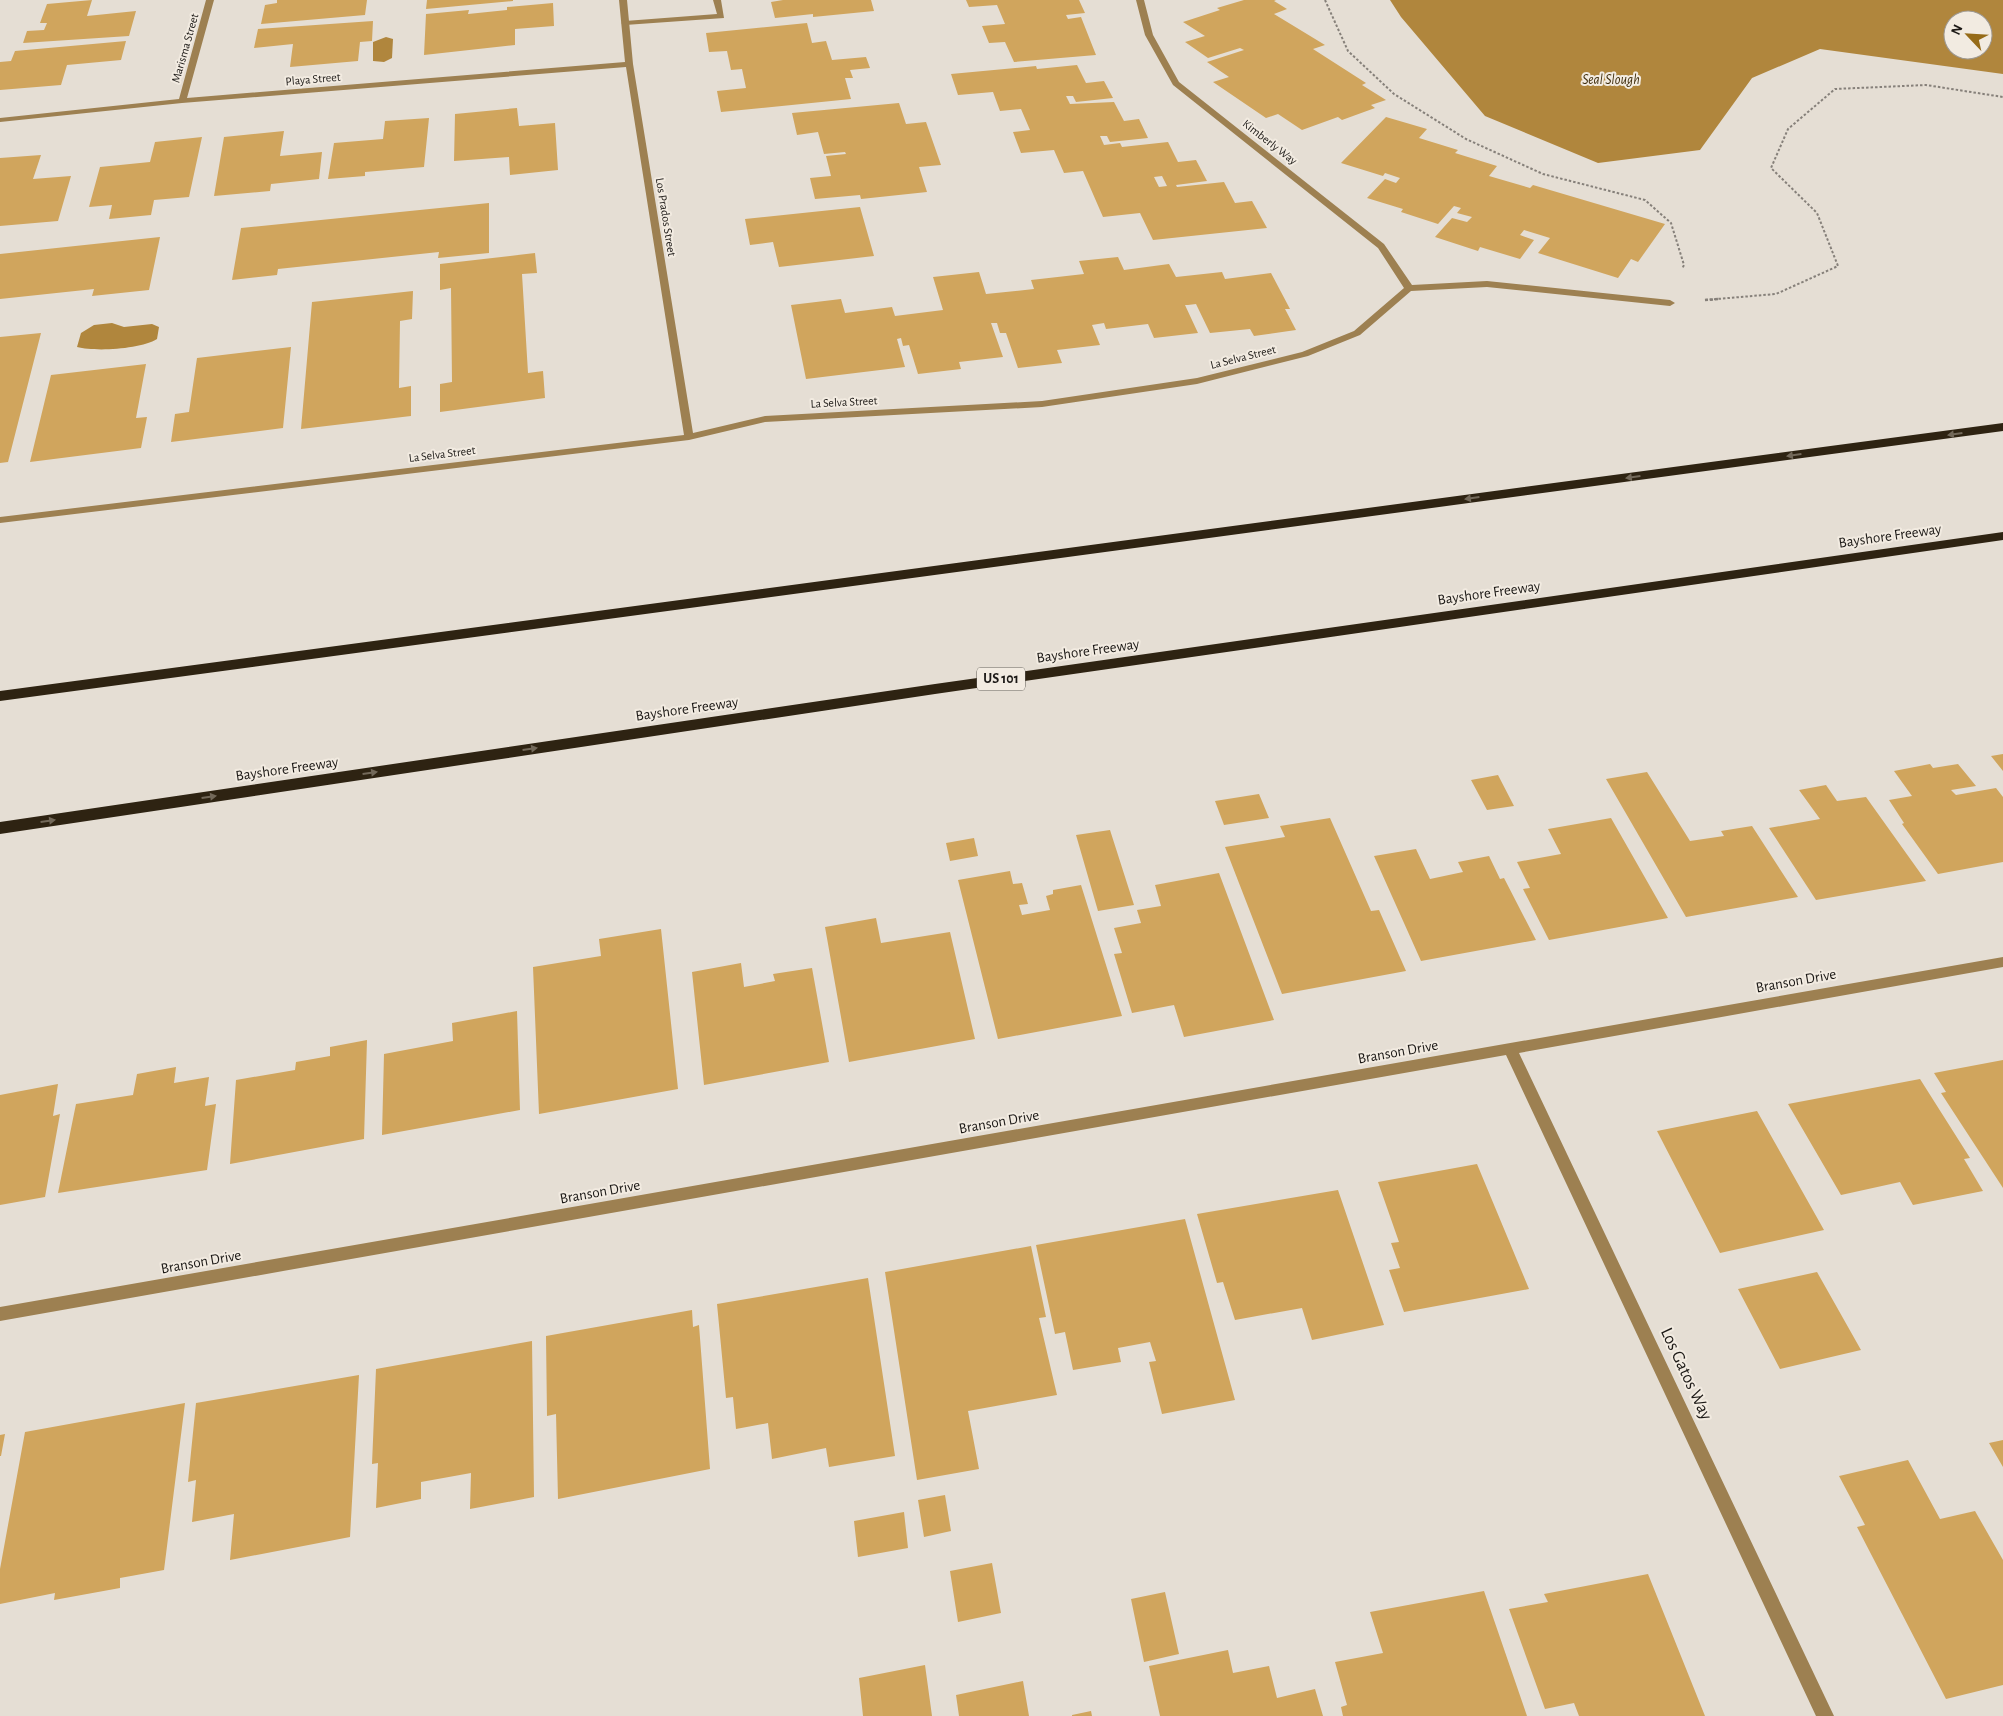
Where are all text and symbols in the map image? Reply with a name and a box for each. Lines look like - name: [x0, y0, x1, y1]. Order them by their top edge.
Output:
- north arrow: [1943, 10, 1993, 60]
- street label: Marisma Street: [169, 12, 201, 84]
- text: N: [1949, 23, 1966, 37]
- street label: Playa Street: [285, 71, 341, 88]
- water label: Seal Slough: [1582, 73, 1640, 87]
- street label: Kimberly Way: [1240, 117, 1299, 168]
- street label: Los Prados Street: [654, 177, 678, 257]
- street label: La Selva Street: [1209, 343, 1277, 371]
- street label: La Selva Street: [810, 394, 878, 410]
- one-way arrow: [1946, 430, 1962, 438]
- street label: La Selva Street: [408, 444, 476, 464]
- one-way arrow: [1785, 451, 1801, 459]
- one-way arrow: [1624, 473, 1640, 481]
- one-way arrow: [1463, 495, 1479, 503]
- street label: Bayshore Freeway: [1838, 521, 1943, 551]
- street label: Bayshore Freeway: [1437, 578, 1542, 608]
- street label: Bayshore Freeway: [1036, 636, 1141, 666]
- road number: US 101: [977, 668, 1025, 691]
- street label: Bayshore Freeway: [635, 694, 740, 724]
- one-way arrow: [523, 745, 539, 753]
- street label: Bayshore Freeway: [235, 754, 340, 784]
- one-way arrow: [362, 769, 378, 777]
- one-way arrow: [201, 793, 217, 801]
- one-way arrow: [41, 817, 57, 825]
- street label: Branson Drive: [1755, 967, 1837, 995]
- street label: Branson Drive: [1357, 1038, 1439, 1066]
- street label: Branson Drive: [958, 1108, 1040, 1136]
- street label: Branson Drive: [559, 1178, 641, 1206]
- street label: Branson Drive: [160, 1248, 242, 1276]
- street label: Los Gatos Way: [1657, 1325, 1715, 1423]

